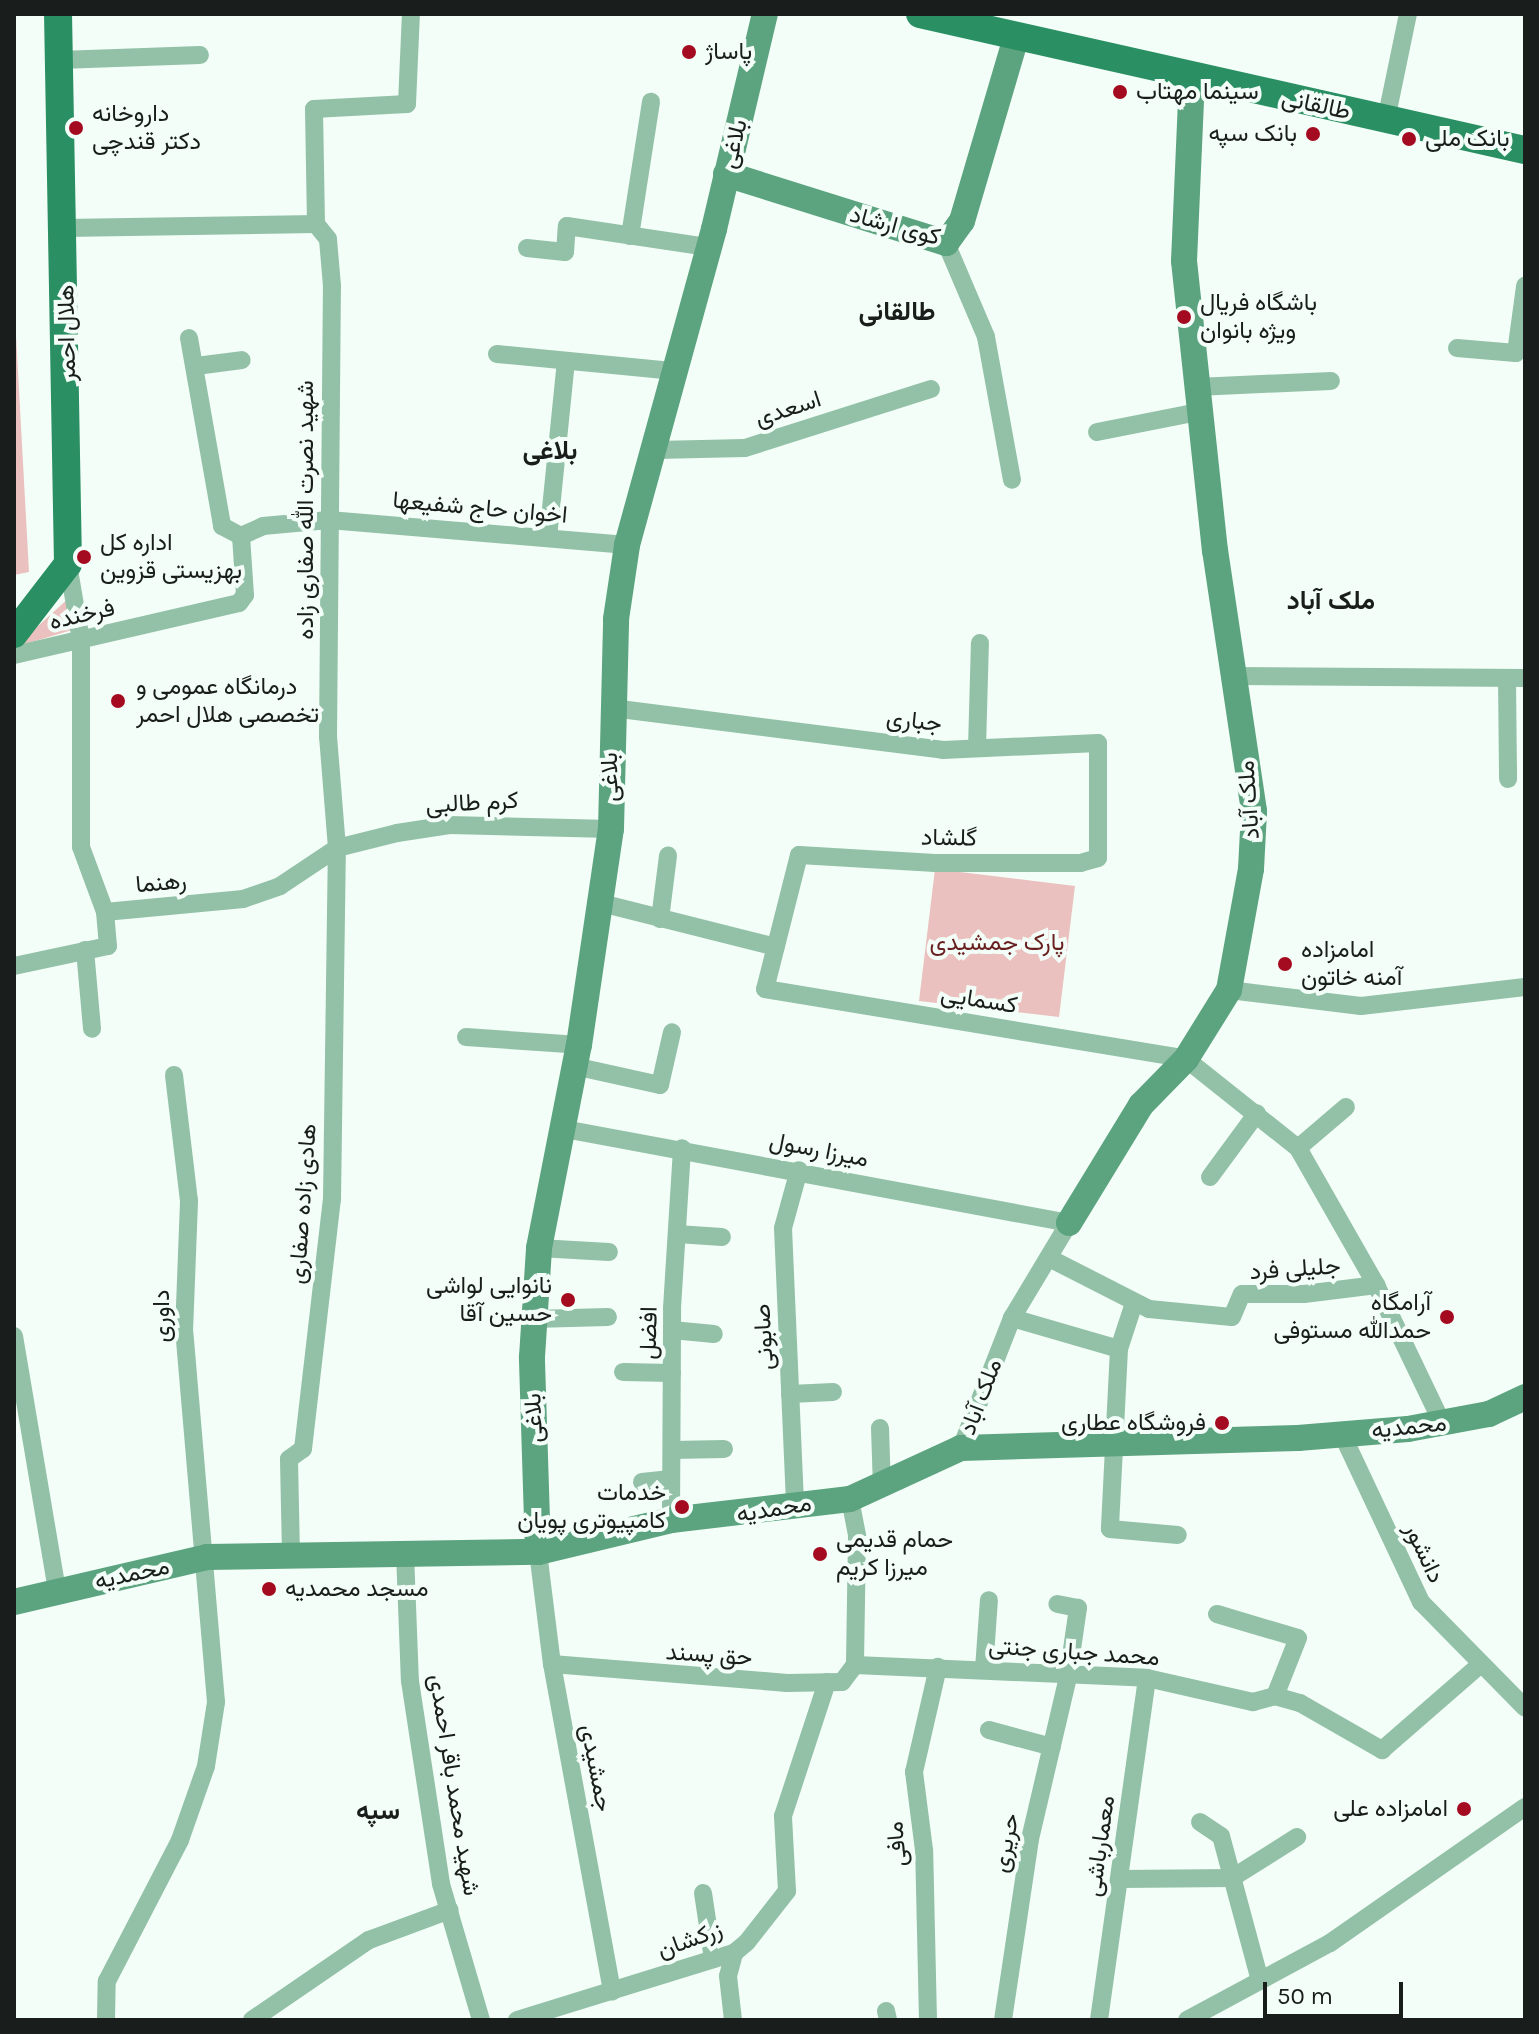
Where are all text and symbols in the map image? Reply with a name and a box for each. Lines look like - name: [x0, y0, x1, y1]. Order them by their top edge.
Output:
- place label: پاساژ: [705, 38, 752, 66]
- marker: پاساژ: [680, 43, 698, 61]
- place label: سینما مهتاب: [1136, 78, 1259, 106]
- marker: سینما مهتاب: [1111, 83, 1129, 101]
- street label: طالقانی: [1279, 84, 1353, 126]
- place label: داروخانه دکتر قندچی: [92, 100, 201, 156]
- street label: بلاغی: [714, 116, 754, 172]
- marker: داروخانه دکتر قندچی: [67, 119, 85, 137]
- place label: بانک سپه: [1208, 120, 1297, 148]
- marker: بانک سپه: [1304, 125, 1322, 143]
- place label: بانک ملی: [1425, 125, 1510, 153]
- marker: بانک ملی: [1400, 130, 1418, 148]
- street label: کوی ارشاد: [847, 200, 943, 252]
- street label: هلال احمر: [52, 284, 82, 382]
- place label: باشگاه فریال ویژه بانوان: [1200, 289, 1317, 345]
- district label: طالقانی: [858, 296, 936, 328]
- marker: باشگاه فریال ویژه بانوان: [1175, 308, 1193, 326]
- street label: شهید نصرت الله صفاری زاده: [292, 380, 320, 640]
- street label: اسعدی: [751, 385, 825, 433]
- district label: بلاغی: [523, 435, 577, 467]
- street label: اخوان حاج شفیعها: [391, 486, 569, 530]
- place label: اداره کل بهزیستی قزوین: [100, 529, 242, 585]
- marker: اداره کل بهزیستی قزوین: [75, 548, 93, 566]
- district label: ملک آباد: [1287, 585, 1375, 617]
- street label: فرخنده: [46, 593, 118, 637]
- place label: درمانگاه عمومی و تخصصی هلال احمر: [136, 673, 319, 729]
- marker: درمانگاه عمومی و تخصصی هلال احمر: [107, 690, 129, 712]
- street label: جباری: [885, 704, 943, 738]
- street label: بلاغی: [595, 752, 625, 802]
- street label: ملک آباد: [1232, 760, 1266, 840]
- street label: کرم طالبی: [425, 786, 519, 820]
- street label: گلشاد: [921, 823, 977, 853]
- street label: رهنما: [134, 866, 188, 900]
- park label: پارک جمشیدی: [930, 929, 1064, 957]
- place label: امامزاده آمنه خاتون: [1301, 936, 1402, 992]
- marker: امامزاده آمنه خاتون: [1276, 955, 1294, 973]
- street label: کسمایی: [939, 980, 1019, 1020]
- street label: هادی زاده صفاری: [283, 1123, 323, 1285]
- street label: میرزا رسول: [767, 1126, 871, 1174]
- street label: جلیلی فرد: [1249, 1251, 1341, 1287]
- place label: نانوایی لواشی حسین آقا: [426, 1272, 552, 1328]
- place label: آرامگاه حمدالله مستوفی: [1274, 1289, 1431, 1345]
- street label: داوری: [148, 1290, 176, 1342]
- marker: نانوایی لواشی حسین آقا: [559, 1291, 577, 1309]
- street label: صابونی: [748, 1303, 780, 1371]
- street label: افضل: [634, 1306, 664, 1360]
- marker: آرامگاه حمدالله مستوفی: [1438, 1308, 1456, 1326]
- street label: ملک آباد: [953, 1355, 1009, 1439]
- street label: بلاغی: [519, 1393, 549, 1443]
- place label: فروشگاه عطاری: [1061, 1409, 1206, 1437]
- street label: محمدیه: [1370, 1409, 1448, 1445]
- marker: فروشگاه عطاری: [1213, 1414, 1231, 1432]
- place label: خدمات کامپیوتری پویان: [517, 1479, 666, 1535]
- street label: محمدیه: [734, 1489, 814, 1529]
- marker: خدمات کامپیوتری پویان: [673, 1498, 691, 1516]
- street label: دانشور: [1398, 1518, 1450, 1588]
- place label: حمام قدیمی میرزا کریم: [836, 1526, 953, 1582]
- marker: حمام قدیمی میرزا کریم: [811, 1545, 829, 1563]
- street label: محمدیه: [92, 1552, 172, 1596]
- place label: مسجد محمدیه: [285, 1575, 428, 1603]
- marker: مسجد محمدیه: [260, 1580, 278, 1598]
- street label: محمد جباری جنتی: [988, 1632, 1160, 1672]
- street label: حق پسند: [665, 1638, 753, 1672]
- street label: شهید محمد باقر احمدی: [422, 1672, 486, 1898]
- street label: جمشیدی: [573, 1722, 619, 1814]
- street label: معمارباشی: [1079, 1793, 1121, 1899]
- district label: سپه: [356, 1795, 400, 1827]
- place label: امامزاده علی: [1333, 1795, 1448, 1823]
- marker: امامزاده علی: [1455, 1800, 1473, 1818]
- street label: حریری: [986, 1811, 1026, 1875]
- street label: مافی: [881, 1820, 913, 1868]
- street label: زرکشان: [653, 1915, 727, 1965]
- scale bar: [1267, 1966, 1407, 2016]
- text: 50 m: [1277, 1982, 1333, 2010]

